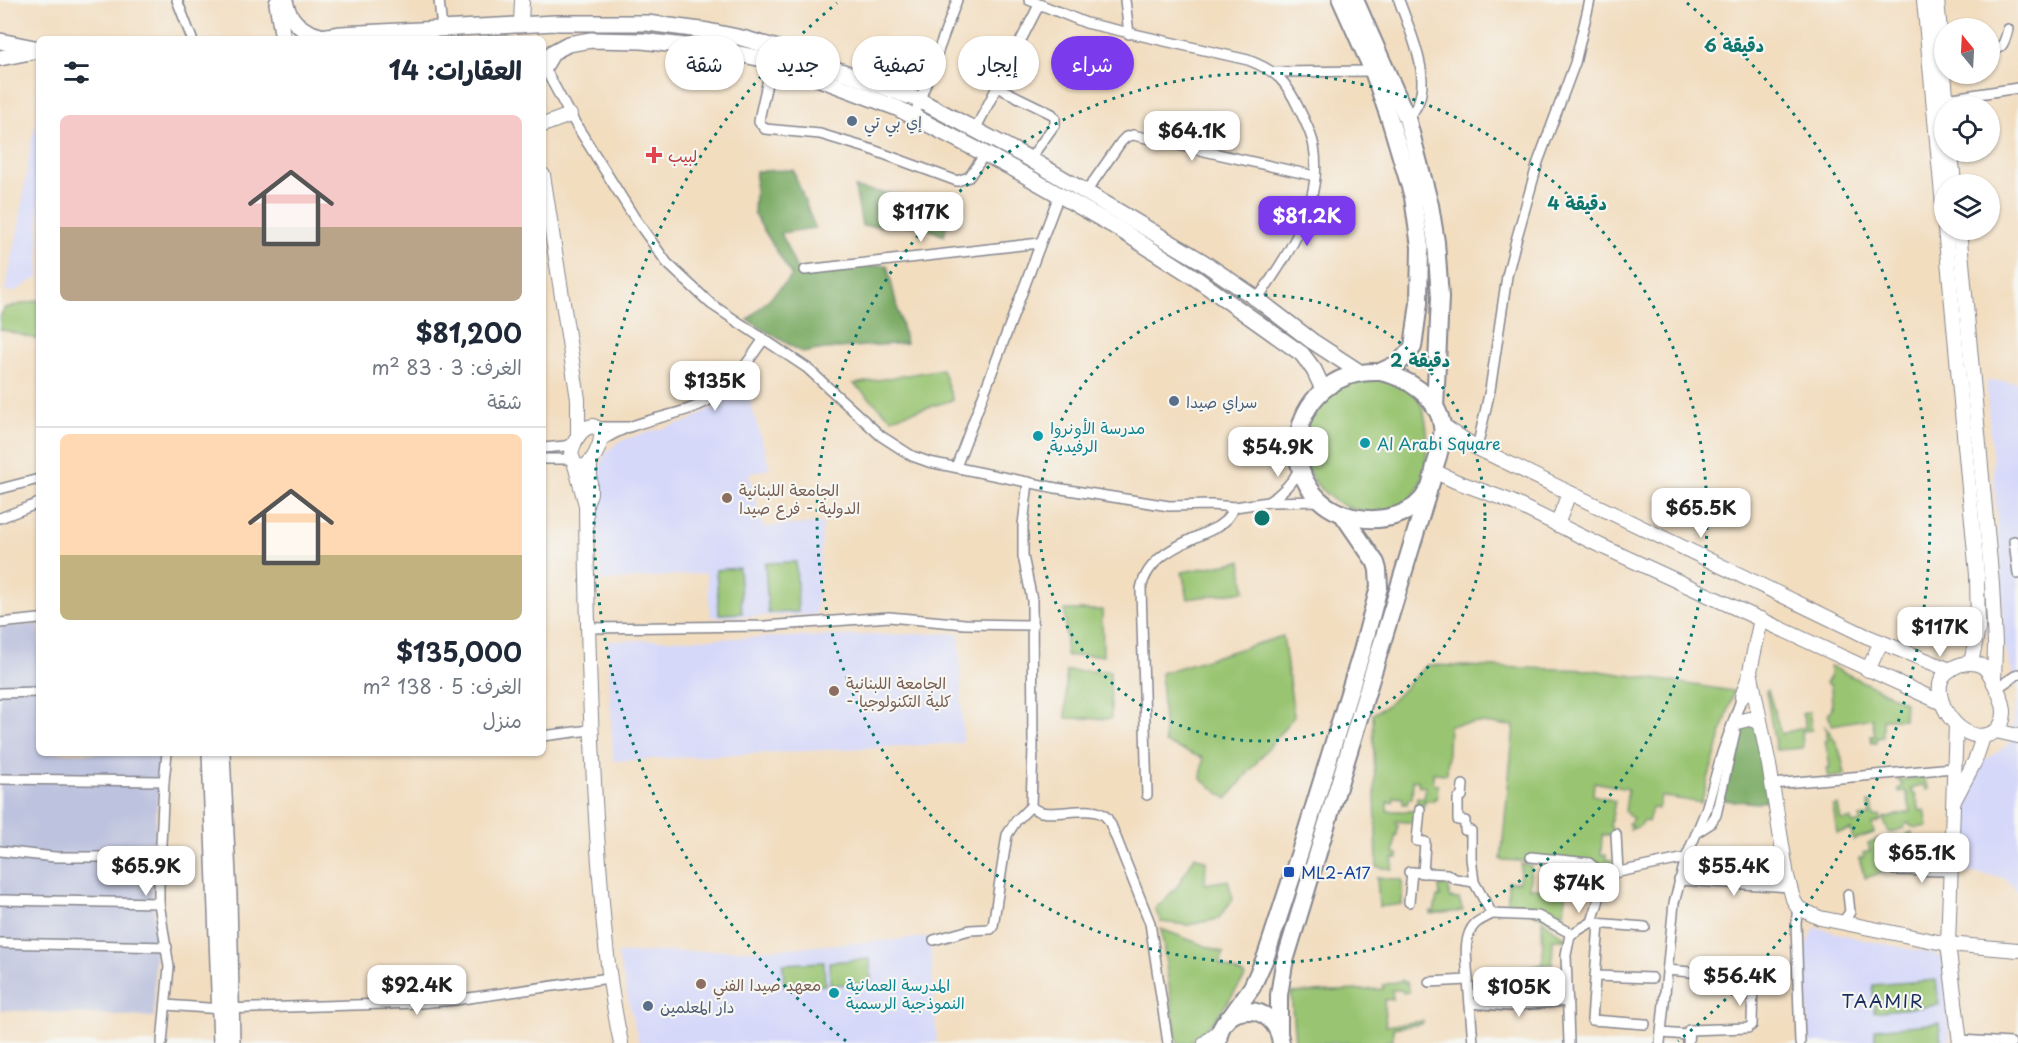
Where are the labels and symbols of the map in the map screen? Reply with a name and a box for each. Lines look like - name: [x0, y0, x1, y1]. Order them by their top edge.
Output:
- north arrow: [1934, 18, 2000, 84]
- text: 6 دقيقة: [1704, 31, 1764, 58]
- place label: إي بي تي: [864, 109, 922, 137]
- pin: $64.1K: [1143, 111, 1241, 162]
- marker: إي بي تي: [845, 114, 859, 128]
- place label: لبيب: [668, 143, 697, 167]
- marker: لبيب: [645, 146, 663, 164]
- text: 4 دقيقة: [1547, 189, 1607, 216]
- pin: $117K: [879, 192, 963, 243]
- pin: $81.2K: [1258, 196, 1356, 247]
- text: 2 دقيقة: [1390, 346, 1450, 373]
- pin: $135K: [673, 361, 757, 412]
- place label: سراي صيدا: [1186, 389, 1257, 414]
- marker: سراي صيدا: [1167, 394, 1181, 408]
- place label: مدرسة الأونروا الرفيدية: [1050, 415, 1145, 457]
- pin: $54.9K: [1229, 427, 1327, 478]
- marker: مدرسة الأونروا الرفيدية: [1031, 429, 1045, 443]
- place label: Al Arabi Square: [1377, 431, 1501, 455]
- marker: Al Arabi Square: [1358, 436, 1372, 450]
- place label: الجامعة اللبنانية الدولية - فرع صيدا: [739, 477, 860, 520]
- pin: $65.5K: [1652, 488, 1750, 539]
- marker: الجامعة اللبنانية الدولية - فرع صيدا: [720, 491, 734, 505]
- centre of rings: [1252, 508, 1272, 528]
- pin: $117K: [1898, 607, 1982, 658]
- place label: الجامعة اللبنانية - كلية التكنولوجيا: [846, 670, 951, 712]
- marker: الجامعة اللبنانية - كلية التكنولوجيا: [827, 684, 841, 698]
- pin: $65.1K: [1873, 833, 1971, 884]
- pin: $65.9K: [97, 846, 195, 897]
- pin: $55.4K: [1685, 846, 1783, 897]
- place label: ML2-A17: [1301, 860, 1370, 884]
- pin: $74K: [1543, 863, 1615, 914]
- marker: ML2-A17: [1282, 865, 1296, 879]
- pin: $56.4K: [1691, 956, 1789, 1007]
- pin: $92.4K: [368, 965, 466, 1016]
- pin: $105K: [1477, 967, 1561, 1018]
- place label: معهد صيدا الفني: [713, 972, 821, 1000]
- place label: المدرسة العمانية النموذجية الرسمية: [846, 972, 965, 1014]
- marker: معهد صيدا الفني: [694, 977, 708, 991]
- marker: المدرسة العمانية النموذجية الرسمية: [827, 986, 841, 1000]
- district label: TAAMIR: [1842, 987, 1924, 1014]
- place label: دار المعلمين: [660, 994, 735, 1018]
- marker: دار المعلمين: [641, 999, 655, 1013]

